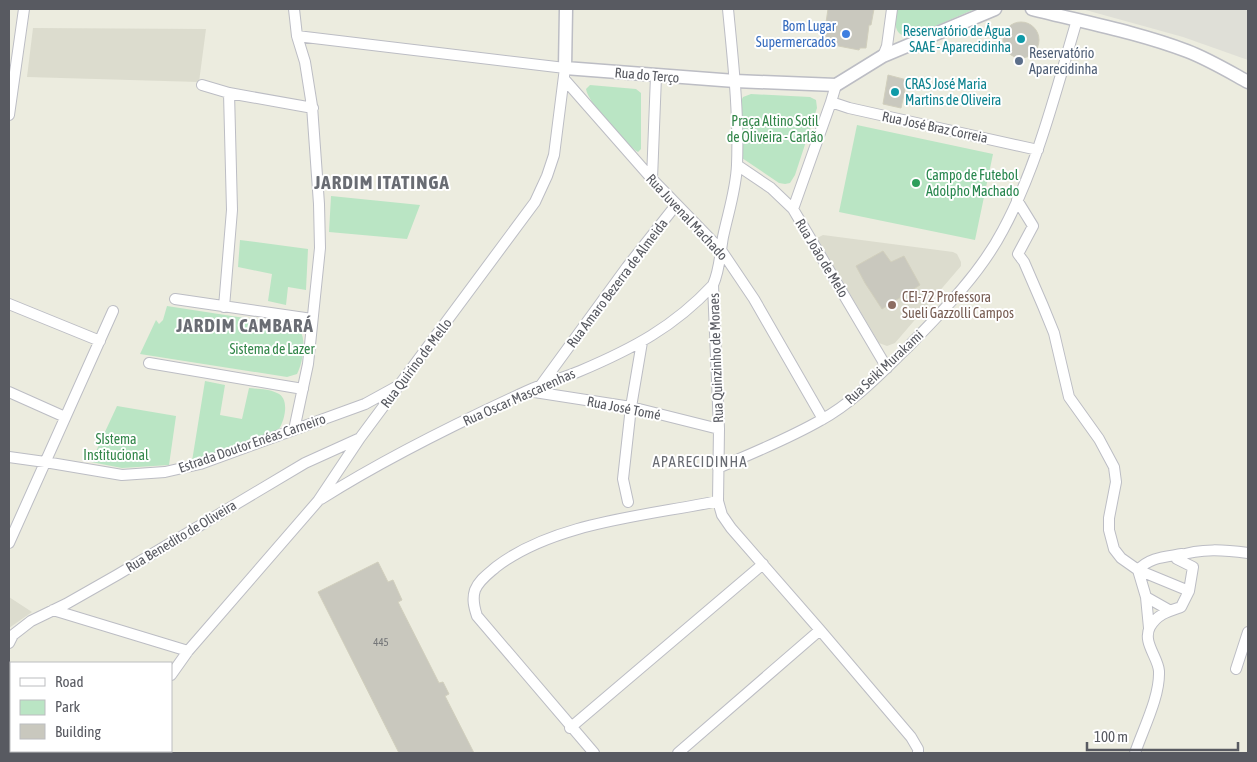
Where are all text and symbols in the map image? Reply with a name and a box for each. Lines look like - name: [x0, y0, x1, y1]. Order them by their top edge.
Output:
- place label: Bom Lugar Supermercados: [756, 18, 837, 50]
- place label: Reservatório de Água SAAE - Aparecidinha: [903, 23, 1011, 55]
- marker: Bom Lugar Supermercados: [840, 28, 852, 40]
- marker: Reservatório de Água SAAE - Aparecidinha: [1015, 33, 1027, 45]
- place label: Reservatório Aparecidinha: [1029, 45, 1098, 77]
- marker: Reservatório Aparecidinha: [1013, 55, 1025, 67]
- street label: Rua do Terço: [614, 64, 680, 86]
- place label: CRAS José Maria Martins de Oliveira: [905, 76, 1001, 108]
- marker: CRAS José Maria Martins de Oliveira: [889, 86, 901, 98]
- street label: Rua José Braz Correia: [881, 108, 989, 146]
- park label: Praça Altino Sotil de Oliveira - Carlão: [727, 113, 823, 145]
- place label: Campo de Futebol Adolpho Machado: [926, 167, 1019, 199]
- district label: JARDIM ITATINGA: [313, 171, 450, 193]
- street label: Rua Juvenal Machado: [643, 171, 731, 263]
- marker: Campo de Futebol Adolpho Machado: [910, 177, 922, 189]
- street label: Rua Amaro Bezerra de Almeida: [563, 215, 671, 351]
- street label: Rua João de Melo: [792, 216, 852, 300]
- place label: CEI-72 Professora Sueli Gazzolli Campos: [902, 289, 1014, 321]
- street label: Rua Quinzinho de Moraes: [706, 293, 726, 423]
- marker: CEI-72 Professora Sueli Gazzolli Campos: [886, 299, 898, 311]
- district label: JARDIM CAMBARÁ: [175, 314, 314, 336]
- street label: Rua Quirino de Mello: [377, 315, 455, 411]
- street label: Rua Seiki Murakami: [842, 327, 926, 407]
- park label: Sistema de Lazer: [229, 341, 315, 357]
- street label: Rua Oscar Mascarenhas: [460, 365, 578, 429]
- street label: Rua José Tomé: [586, 393, 662, 423]
- street label: Estrada Doutor Enéas Carneiro: [176, 410, 328, 476]
- park label: SIstema Institucional: [83, 431, 149, 463]
- district label: APARECIDINHA: [652, 453, 748, 470]
- street label: Rua Benedito de Oliveira: [123, 497, 239, 575]
- house number: 445: [373, 636, 389, 648]
- legend: [10, 662, 172, 752]
- text: Road: [55, 673, 84, 690]
- text: Park: [55, 698, 80, 715]
- scale bar: [1087, 720, 1238, 752]
- text: Building: [55, 723, 101, 740]
- text: 100 m: [1094, 728, 1128, 745]

